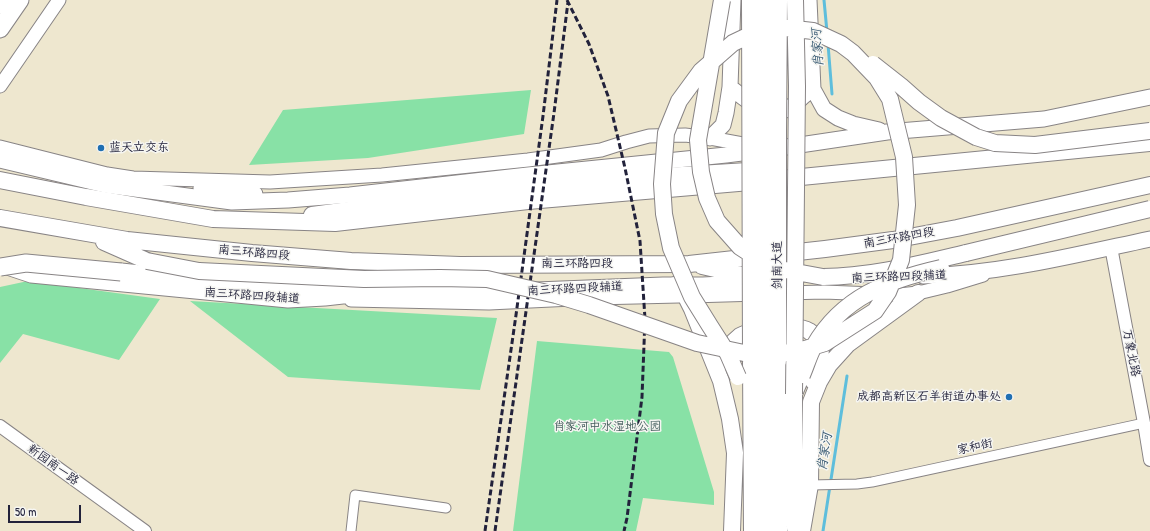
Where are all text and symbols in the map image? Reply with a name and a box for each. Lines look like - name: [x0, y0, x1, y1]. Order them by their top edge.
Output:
- water label: 肖家河: [809, 28, 827, 68]
- place label: 蓝天立交东: [109, 141, 169, 155]
- marker: 蓝天立交东: [96, 143, 106, 153]
- street label: 南三环路四段: [862, 225, 936, 251]
- street label: 剑南大道: [771, 241, 785, 289]
- street label: 南三环路四段: [218, 243, 290, 263]
- street label: 南三环路四段: [541, 257, 613, 271]
- street label: 南三环路四段辅道: [851, 268, 947, 286]
- street label: 南三环路四段辅道: [527, 279, 623, 299]
- street label: 南三环路四段辅道: [204, 285, 300, 307]
- street label: 万象北路: [1119, 328, 1143, 378]
- place label: 成都高新区石羊街道办事处: [857, 390, 1001, 404]
- marker: 成都高新区石羊街道办事处: [1004, 392, 1014, 402]
- park label: 肖家河中水湿地公园: [553, 420, 661, 434]
- water label: 肖家河: [814, 432, 836, 472]
- street label: 家和街: [956, 436, 994, 458]
- street label: 新园南一路: [24, 442, 82, 488]
- scale bar: [10, 497, 83, 523]
- text: 50 m: [15, 503, 36, 520]

